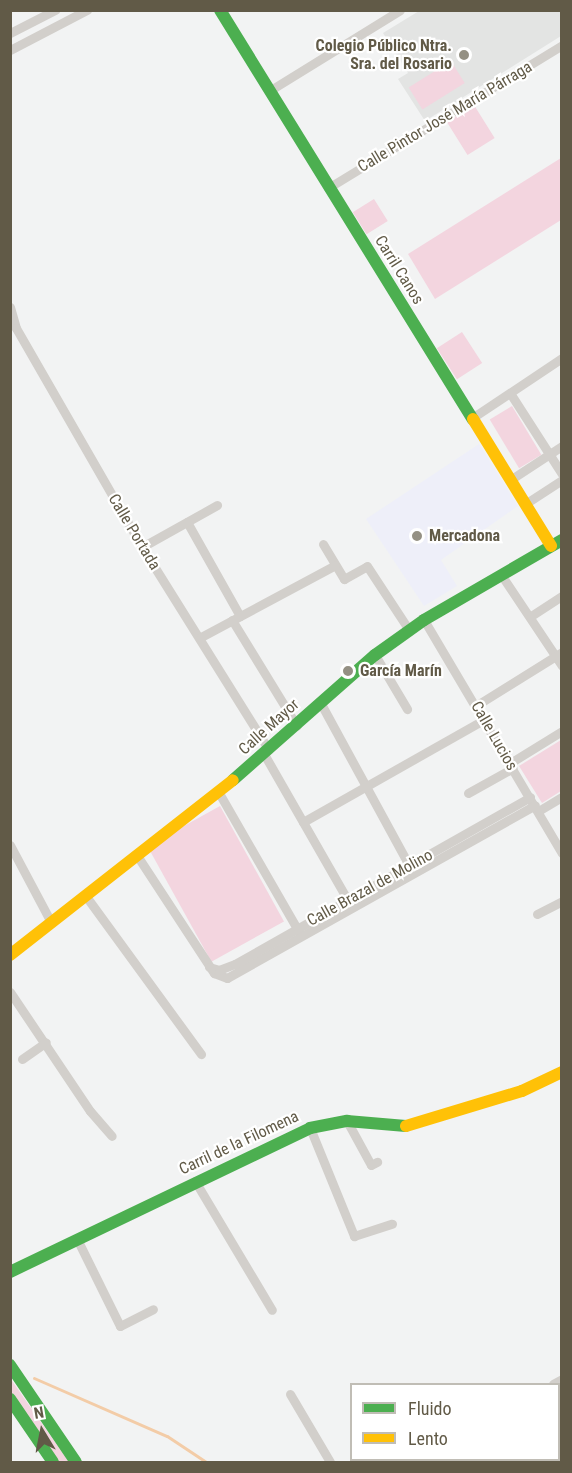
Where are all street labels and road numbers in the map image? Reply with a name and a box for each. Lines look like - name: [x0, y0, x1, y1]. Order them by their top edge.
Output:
- street label: Calle Pintor José María Párraga: [354, 57, 536, 177]
- street label: Carril Canos: [370, 232, 428, 308]
- street label: Calle Portada: [104, 490, 164, 574]
- street label: Calle Mayor: [235, 695, 303, 759]
- street label: Calle Lucios: [467, 698, 521, 774]
- street label: Calle Brazal de Molino: [304, 846, 436, 930]
- street label: Carril de la Filomena: [176, 1107, 302, 1179]

